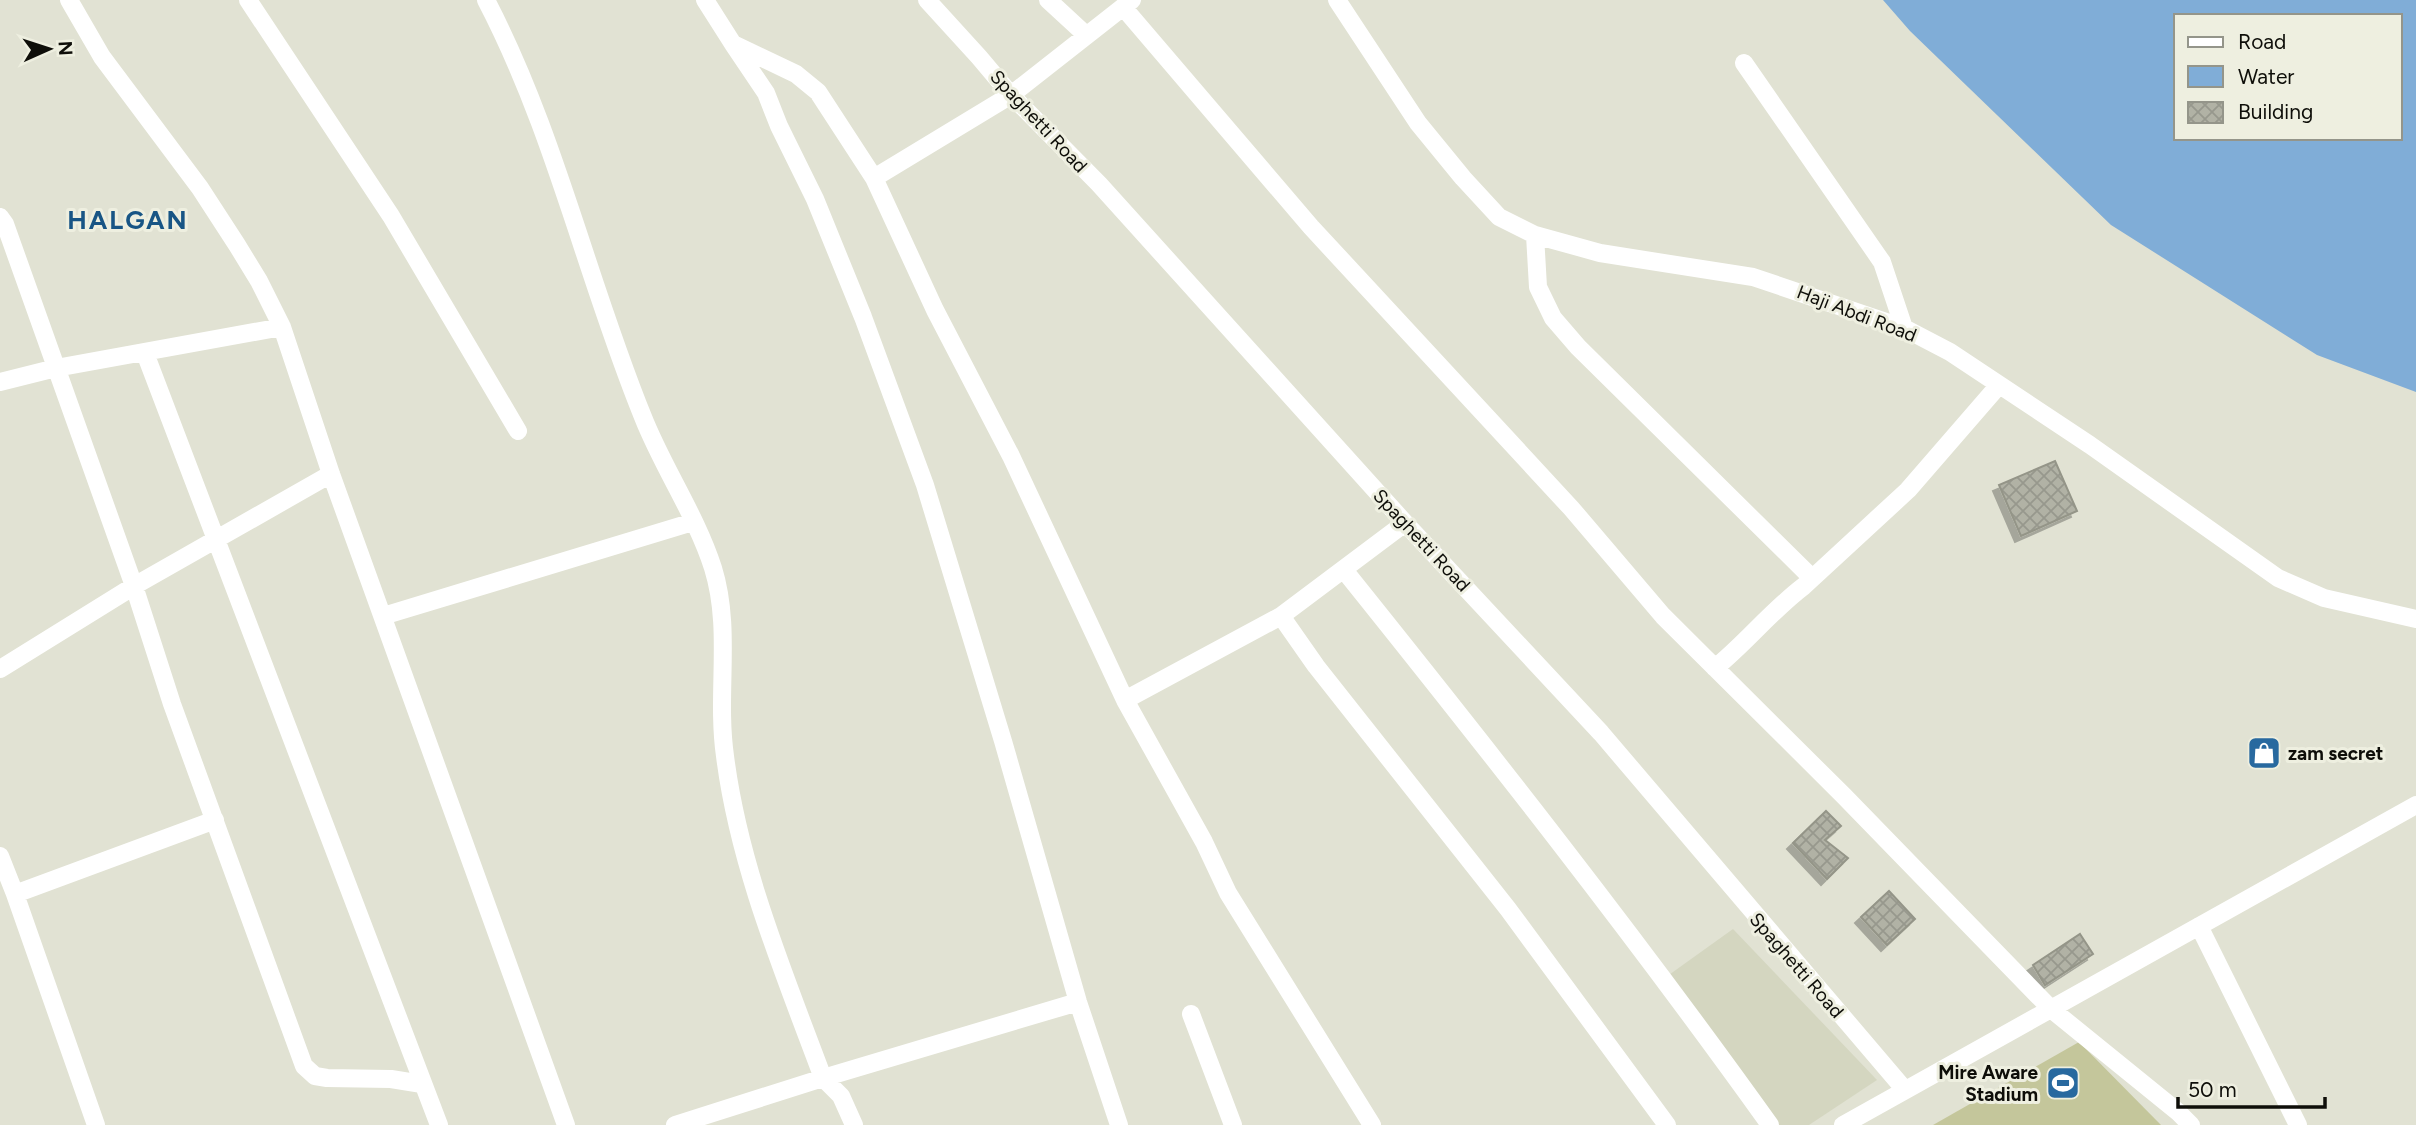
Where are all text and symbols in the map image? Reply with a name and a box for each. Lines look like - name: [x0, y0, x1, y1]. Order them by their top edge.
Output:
- north arrow: [14, 14, 84, 84]
- legend: [2174, 14, 2402, 140]
- text: Road: [2238, 29, 2286, 54]
- text: N: [54, 40, 77, 56]
- text: Water: [2238, 64, 2294, 89]
- street label: Spaghetti Road: [985, 65, 1092, 177]
- text: Building: [2238, 99, 2313, 124]
- district label: HALGAN: [67, 204, 189, 236]
- street label: Haji Abdi Road: [1794, 280, 1920, 347]
- street label: Spaghetti Road: [1368, 484, 1475, 596]
- shop icon: zam secret: [2245, 734, 2283, 772]
- place label: zam secret: [2288, 742, 2384, 765]
- street label: Spaghetti Road: [1745, 908, 1849, 1023]
- place label: Mire Aware Stadium: [1938, 1061, 2038, 1106]
- sports icon: Mire Aware Stadium: [2044, 1064, 2082, 1102]
- scale bar: [2178, 1066, 2325, 1110]
- text: 50 m: [2188, 1077, 2237, 1102]

